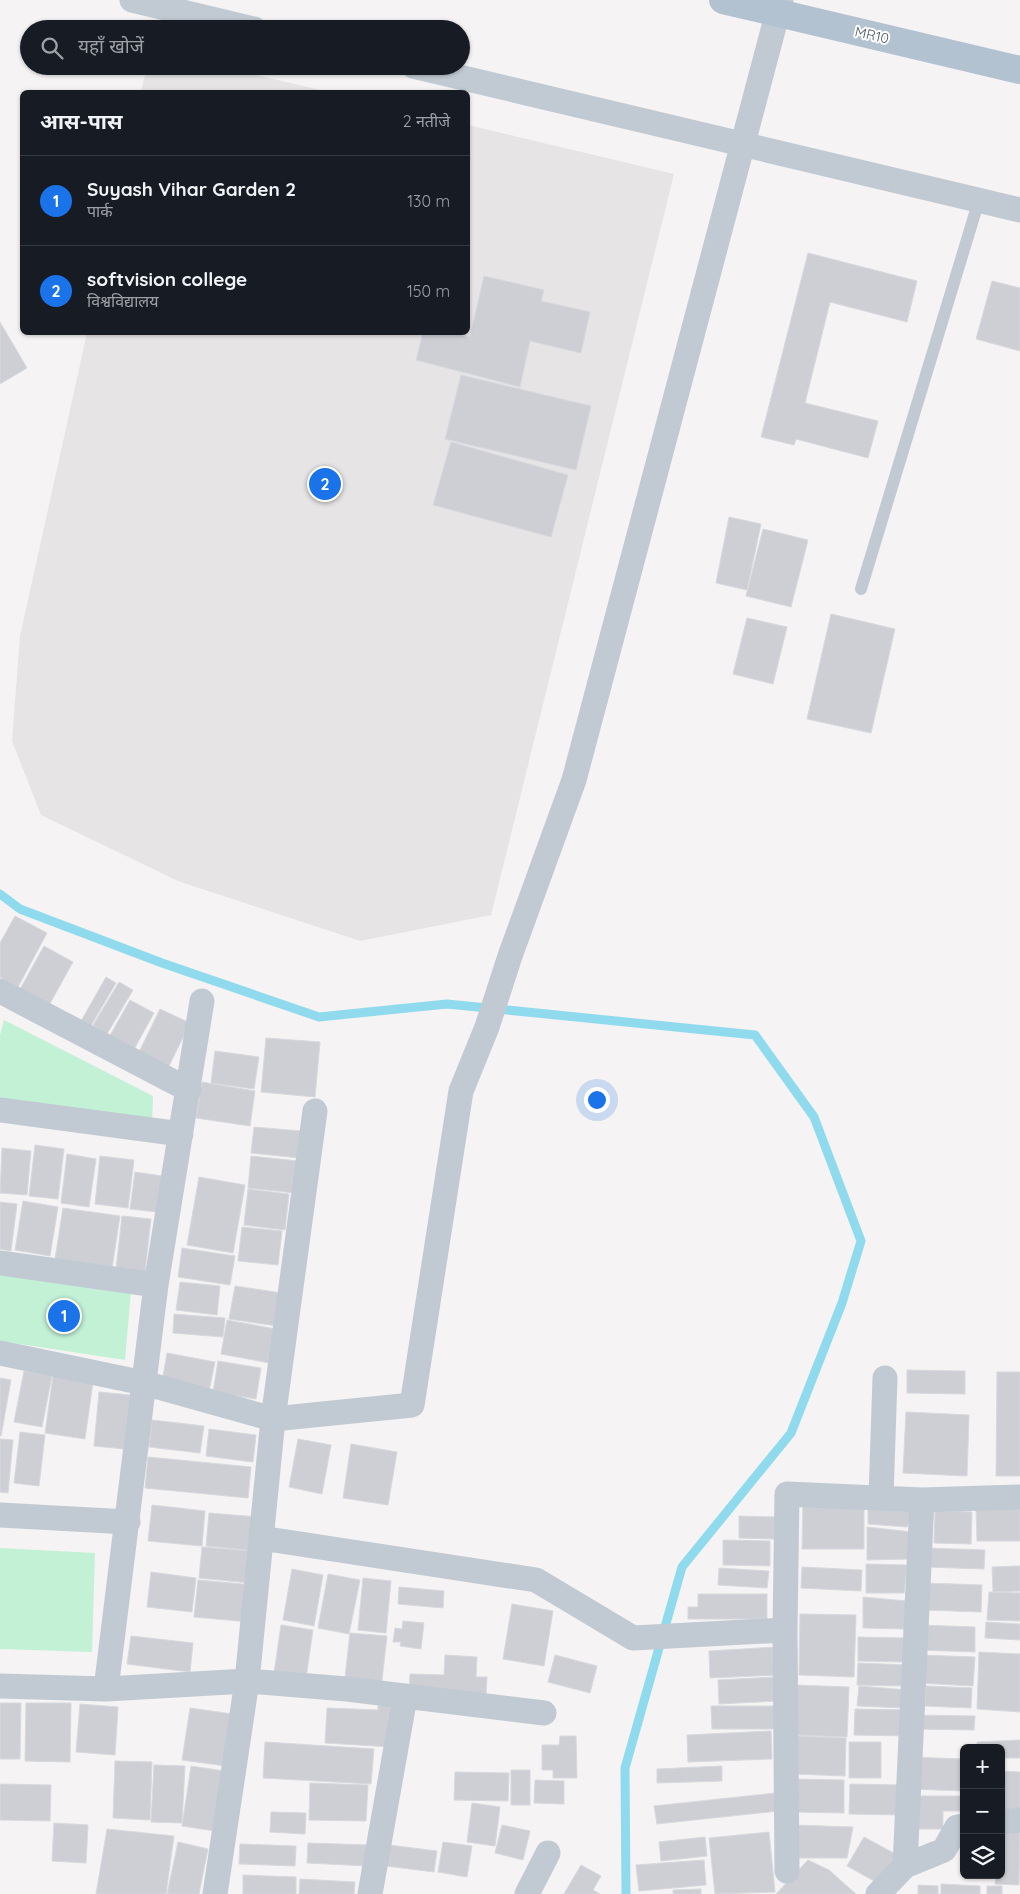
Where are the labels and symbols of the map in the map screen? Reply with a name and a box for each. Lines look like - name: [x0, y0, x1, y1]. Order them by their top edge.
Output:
- street label: MR10: [853, 22, 891, 48]
- pin: 2: [309, 465, 341, 503]
- your location: [584, 1087, 610, 1113]
- pin: 1: [48, 1297, 80, 1335]

